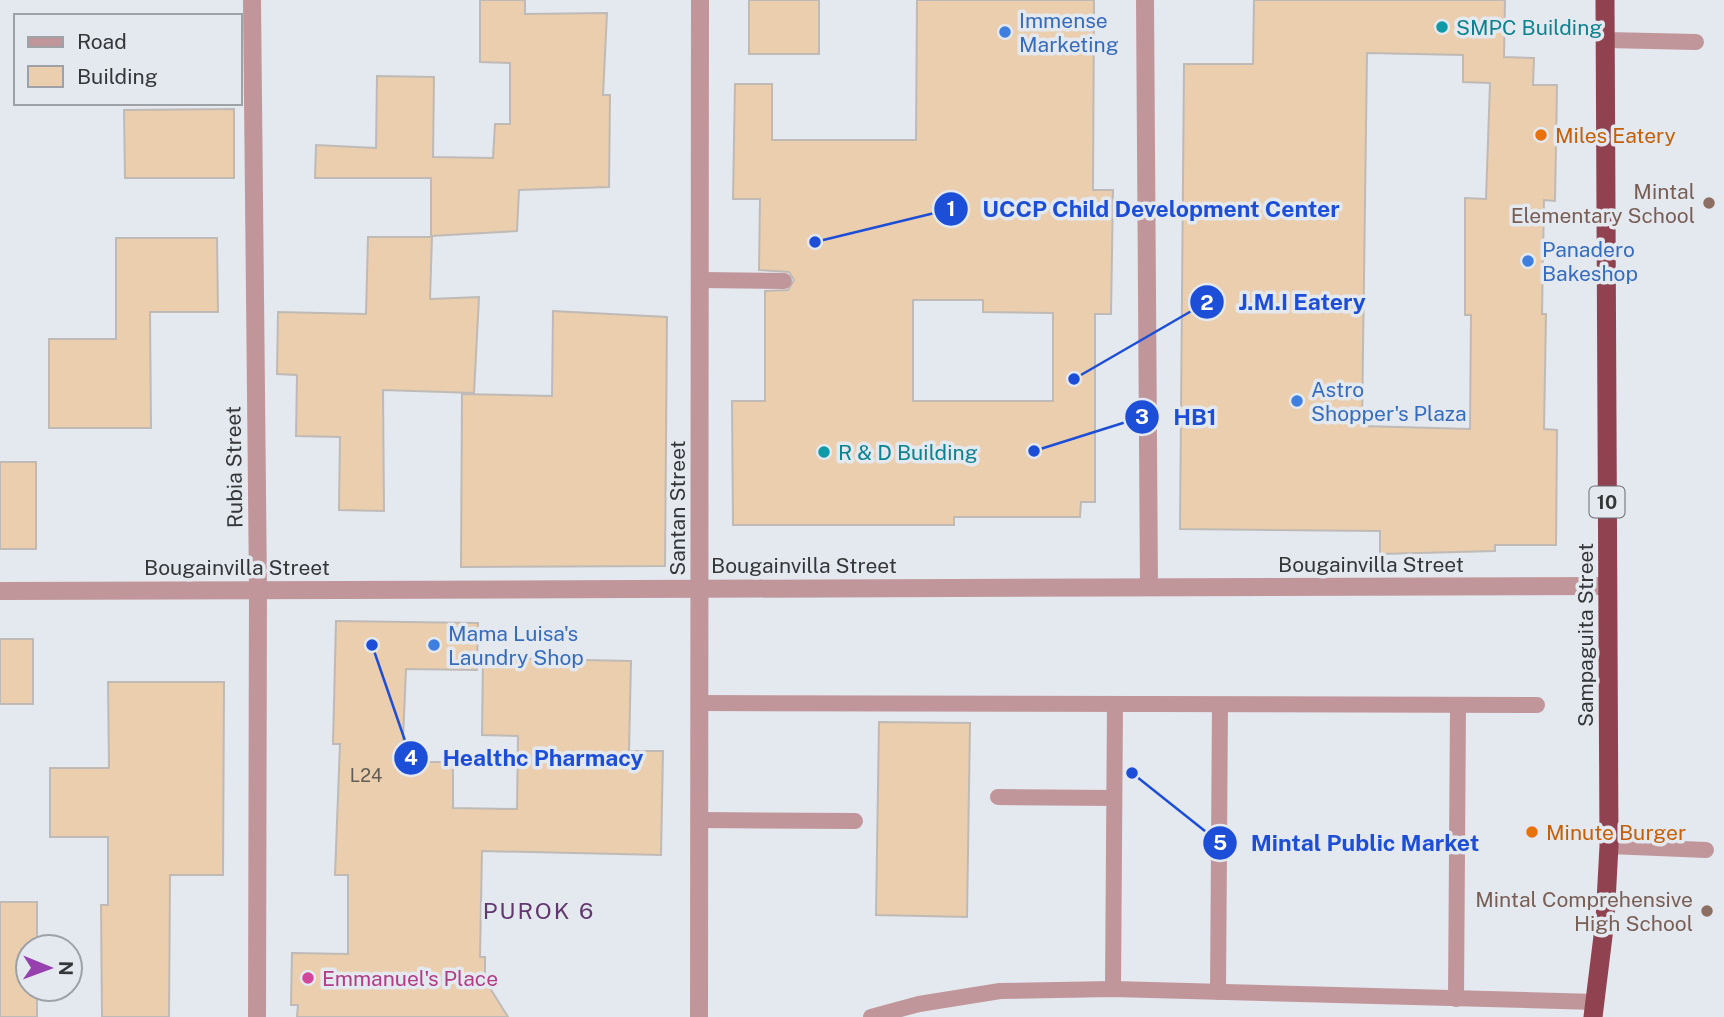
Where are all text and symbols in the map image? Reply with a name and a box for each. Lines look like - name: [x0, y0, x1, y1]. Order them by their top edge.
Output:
- place label: Immense Marketing: [1019, 8, 1119, 57]
- legend: [14, 14, 242, 105]
- place label: SMPC Building: [1456, 15, 1602, 40]
- marker: SMPC Building: [1434, 19, 1450, 35]
- marker: Immense Marketing: [997, 24, 1013, 40]
- text: Road: [77, 29, 127, 54]
- text: Building: [77, 64, 158, 89]
- place label: Miles Eatery: [1555, 123, 1676, 148]
- marker: Miles Eatery: [1533, 127, 1549, 143]
- place label: Mintal Elementary School: [1511, 179, 1695, 228]
- callout: UCCP Child Development Center: [933, 187, 1354, 231]
- text: UCCP Child Development Center: [982, 195, 1340, 222]
- marker: Mintal Elementary School: [1701, 195, 1717, 211]
- text: 1: [947, 196, 956, 221]
- place label: Panadero Bakeshop: [1542, 237, 1638, 286]
- marker: Panadero Bakeshop: [1520, 253, 1536, 269]
- callout: J.M.I Eatery: [1190, 280, 1380, 324]
- text: J.M.I Eatery: [1238, 288, 1366, 315]
- text: 2: [1200, 290, 1214, 315]
- place label: Astro Shopper's Plaza: [1311, 377, 1467, 426]
- marker: Astro Shopper's Plaza: [1289, 393, 1305, 409]
- callout: HB1: [1124, 395, 1230, 439]
- text: HB1: [1173, 403, 1217, 430]
- text: 3: [1135, 404, 1149, 429]
- street label: Rubia Street: [220, 406, 248, 528]
- street label: Santan Street: [665, 440, 690, 576]
- place label: R & D Building: [838, 440, 978, 465]
- marker: R & D Building: [816, 444, 832, 460]
- road number: 10: [1590, 486, 1624, 517]
- street label: Sampaguita Street: [1573, 543, 1598, 727]
- street label: Bougainvilla Street: [1278, 552, 1464, 577]
- street label: Bougainvilla Street: [711, 553, 897, 578]
- street label: Bougainvilla Street: [144, 555, 330, 580]
- place label: Mama Luisa's Laundry Shop: [448, 621, 584, 670]
- marker: Mama Luisa's Laundry Shop: [426, 637, 442, 653]
- callout: Healthc Pharmacy: [393, 736, 658, 780]
- text: Healthc Pharmacy: [442, 744, 644, 771]
- text: 4: [404, 745, 418, 770]
- house number: L24: [350, 765, 382, 786]
- place label: Minute Burger: [1546, 820, 1686, 845]
- callout: Mintal Public Market: [1202, 821, 1494, 865]
- marker: Minute Burger: [1524, 824, 1540, 840]
- text: Mintal Public Market: [1251, 829, 1479, 856]
- text: 5: [1213, 830, 1227, 855]
- place label: Mintal Comprehensive High School: [1475, 887, 1693, 936]
- district label: PUROK 6: [483, 897, 595, 924]
- marker: Mintal Comprehensive High School: [1699, 903, 1715, 919]
- north arrow: [14, 933, 84, 1003]
- text: N: [55, 961, 77, 976]
- place label: Emmanuel's Place: [322, 966, 498, 991]
- marker: Emmanuel's Place: [300, 970, 316, 986]

